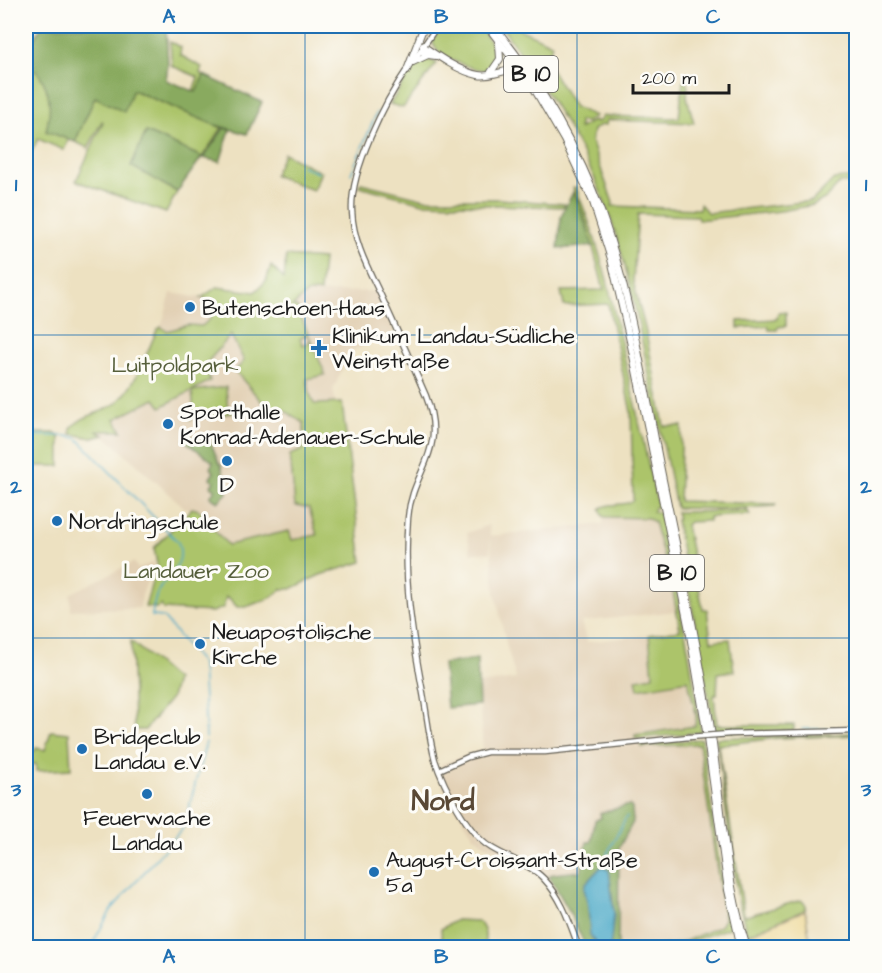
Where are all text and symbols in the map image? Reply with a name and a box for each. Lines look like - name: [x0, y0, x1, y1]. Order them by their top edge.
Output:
- text: A: [163, 3, 176, 31]
- text: B: [434, 3, 449, 31]
- text: C: [706, 3, 721, 31]
- road number: B 10: [504, 56, 558, 92]
- scale bar: [633, 57, 729, 95]
- text: 200 m: [642, 66, 696, 91]
- text: 1: [15, 171, 18, 199]
- text: 1: [865, 171, 868, 199]
- place label: Butenschoen-Haus: [202, 293, 385, 324]
- marker: Butenschoen-Haus: [183, 300, 197, 314]
- place label: Klinikum Landau-Südliche Weinstraße: [332, 321, 575, 377]
- marker: Klinikum Landau-Südliche Weinstraße: [310, 339, 328, 357]
- park label: Luitpoldpark: [111, 350, 239, 381]
- place label: Sporthalle Konrad-Adenauer-Schule: [180, 397, 425, 453]
- marker: Sporthalle Konrad-Adenauer-Schule: [161, 417, 175, 431]
- marker: D: [220, 454, 234, 468]
- place label: D: [220, 470, 234, 501]
- text: 2: [9, 473, 22, 501]
- text: 2: [859, 473, 872, 501]
- place label: Nordringschule: [69, 507, 219, 539]
- marker: Nordringschule: [50, 514, 64, 528]
- road number: B 10: [650, 555, 704, 591]
- park label: Landauer Zoo: [123, 556, 270, 587]
- place label: Neuapostolische Kirche: [212, 617, 372, 673]
- marker: Neuapostolische Kirche: [193, 637, 207, 651]
- place label: Bridgeclub Landau e.V.: [94, 722, 206, 778]
- marker: Bridgeclub Landau e.V.: [75, 742, 89, 756]
- text: 3: [10, 776, 22, 804]
- text: 3: [860, 776, 872, 804]
- district label: Nord: [411, 782, 475, 821]
- marker: Feuerwache Landau: [140, 787, 154, 801]
- place label: Feuerwache Landau: [83, 803, 211, 859]
- place label: August-Croissant-Straße 5a: [386, 845, 638, 901]
- marker: August-Croissant-Straße 5a: [367, 865, 381, 879]
- text: A: [163, 943, 176, 971]
- text: B: [434, 943, 449, 971]
- text: C: [706, 943, 721, 971]

